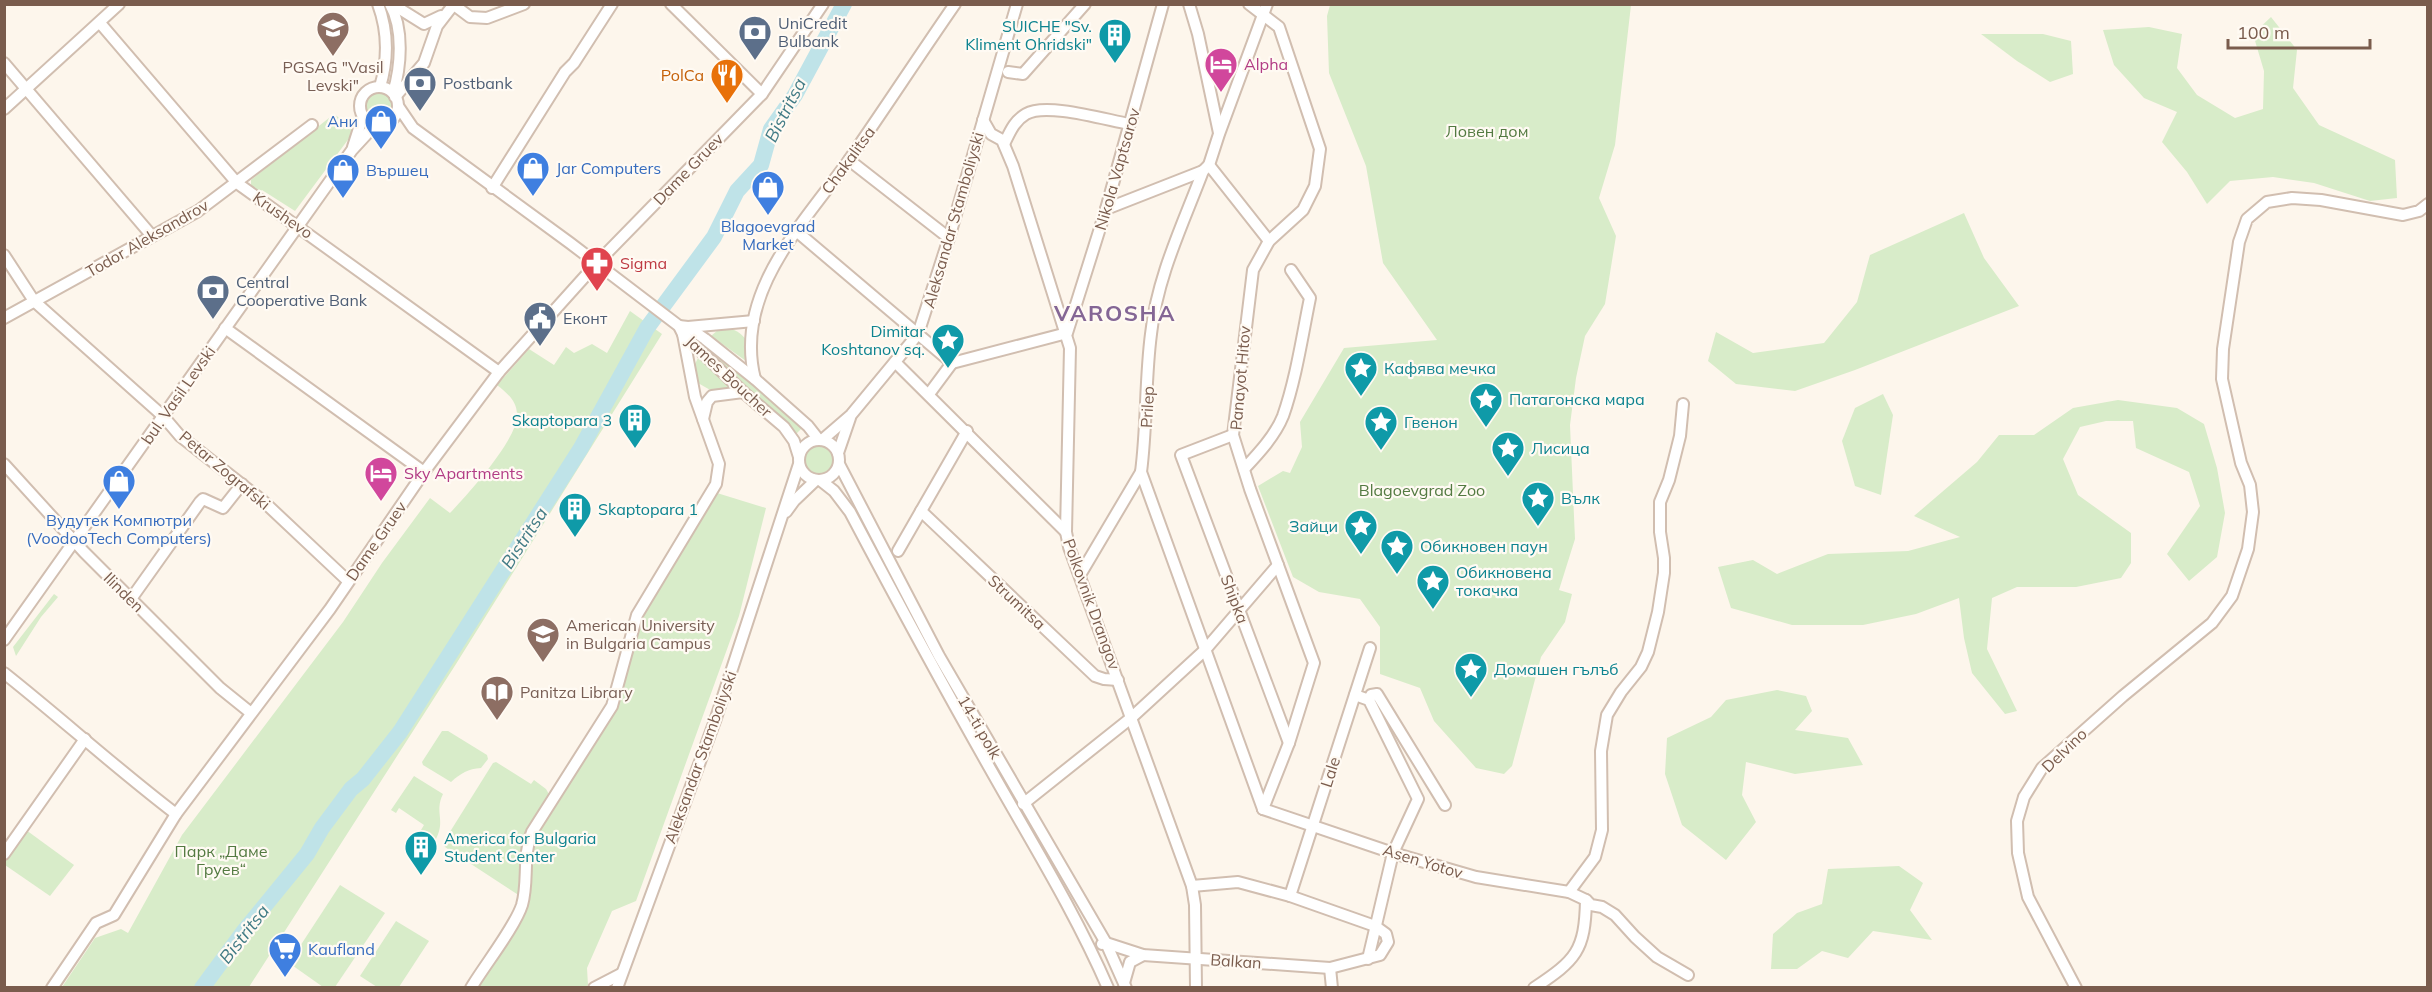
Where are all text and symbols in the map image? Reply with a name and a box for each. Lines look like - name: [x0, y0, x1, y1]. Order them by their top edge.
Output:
- school or university icon: PGSAG "Vasil Levski": [315, 10, 351, 57]
- scale bar: [2228, 12, 2370, 50]
- place label: UniCredit Bulbank: [778, 13, 848, 51]
- bank icon: UniCredit Bulbank: [737, 14, 773, 61]
- place label: SUICHE "Sv. Kliment Ohridski": [965, 16, 1092, 54]
- building icon: SUICHE "Sv. Kliment Ohridski": [1097, 17, 1133, 64]
- text: 100 m: [2237, 21, 2290, 44]
- hotel icon: Alpha: [1203, 46, 1239, 93]
- place label: Alpha: [1244, 54, 1288, 74]
- place label: PGSAG "Vasil Levski": [282, 57, 384, 95]
- restaurant icon: PolCa: [709, 57, 745, 104]
- bank icon: Postbank: [402, 65, 438, 112]
- place label: PolCa: [661, 65, 704, 85]
- place label: Postbank: [443, 73, 513, 93]
- water label: Bistritsa: [759, 74, 811, 146]
- shop icon: Ани: [363, 103, 399, 150]
- street label: Nikola Vaptsarov: [1090, 105, 1144, 232]
- place label: Ани: [327, 111, 358, 131]
- park label: Ловен дом: [1446, 121, 1528, 141]
- street label: Chakalitsa: [817, 122, 879, 198]
- street label: Dame Gruev: [649, 128, 728, 209]
- street label: Aleksandar Stamboliyski: [918, 130, 988, 310]
- shop icon: Jar Computers: [515, 150, 551, 197]
- shop icon: Вършец: [325, 152, 361, 199]
- place label: Jar Computers: [556, 158, 661, 178]
- place label: Вършец: [366, 160, 429, 180]
- shop icon: Blagoevgrad Market: [750, 169, 786, 216]
- street label: Krushevo: [249, 187, 317, 243]
- street label: Todor Aleksandrov: [82, 194, 212, 281]
- place label: Blagoevgrad Market: [721, 216, 815, 254]
- pharmacy icon: Sigma: [579, 245, 615, 292]
- place label: Sigma: [620, 253, 667, 273]
- place label: Central Cooperative Bank: [236, 272, 368, 310]
- bank icon: Central Cooperative Bank: [195, 273, 231, 320]
- district label: VAROSHA: [1053, 299, 1176, 327]
- public building icon: Еконт: [522, 300, 558, 347]
- place label: Еконт: [563, 308, 608, 328]
- place label: Dimitar Koshtanov sq.: [821, 321, 925, 359]
- place icon: Dimitar Koshtanov sq.: [930, 322, 966, 369]
- street label: Panayot Hitov: [1225, 324, 1255, 431]
- street label: James Boucher: [682, 331, 776, 421]
- street label: bul. Vasil Levski: [137, 342, 219, 448]
- place icon: Кафява мечка: [1343, 350, 1379, 397]
- place label: Кафява мечка: [1384, 358, 1496, 378]
- place icon: Патагонска мара: [1468, 381, 1504, 428]
- street label: Prilep: [1136, 386, 1158, 428]
- place label: Патагонска мара: [1509, 389, 1645, 409]
- building icon: Skaptopara 3: [617, 402, 653, 449]
- place icon: Гвенон: [1363, 404, 1399, 451]
- place label: Skaptopara 3: [512, 410, 612, 430]
- place label: Гвенон: [1404, 412, 1458, 432]
- street label: Petar Zografski: [175, 426, 275, 514]
- place icon: Лисица: [1490, 430, 1526, 477]
- place label: Лисица: [1531, 438, 1590, 458]
- hotel icon: Sky Apartments: [363, 455, 399, 502]
- shop icon: Вудутек Компютри (VoodooTech Computers): [101, 463, 137, 510]
- place label: Sky Apartments: [404, 463, 523, 483]
- park label: Blagoevgrad Zoo: [1359, 480, 1485, 500]
- place icon: Вълк: [1520, 480, 1556, 527]
- place label: Вълк: [1561, 488, 1600, 508]
- building icon: Skaptopara 1: [557, 491, 593, 538]
- street label: Dame Gruev: [341, 497, 411, 585]
- place label: Skaptopara 1: [598, 499, 698, 519]
- water label: Bistritsa: [496, 503, 552, 573]
- place icon: Зайци: [1343, 508, 1379, 555]
- place label: Вудутек Компютри (VoodooTech Computers): [26, 510, 212, 548]
- place label: Зайци: [1289, 516, 1338, 536]
- place icon: Обикновен паун: [1379, 528, 1415, 575]
- street label: Polkovnik Drangov: [1059, 536, 1125, 673]
- place label: Обикновен паун: [1420, 536, 1548, 556]
- place label: Обикновена токачка: [1456, 562, 1552, 600]
- place icon: Обикновена токачка: [1415, 563, 1451, 610]
- street label: Ilinden: [100, 568, 148, 616]
- street label: Strumitsa: [984, 570, 1050, 634]
- street label: Shipka: [1217, 572, 1253, 626]
- place label: American University in Bulgaria Campus: [566, 615, 715, 653]
- school or university icon: American University in Bulgaria Campus: [525, 616, 561, 663]
- place icon: Домашен гълъб: [1453, 651, 1489, 698]
- place label: Домашен гълъб: [1494, 659, 1619, 679]
- street label: Aleksandar Stamboliyski: [659, 668, 741, 846]
- library icon: Panitza Library: [479, 674, 515, 721]
- place label: Panitza Library: [520, 682, 633, 702]
- street label: 14-ti polk: [954, 692, 1007, 763]
- street label: Delvino: [2037, 724, 2091, 776]
- street label: Lale: [1316, 754, 1344, 790]
- place label: America for Bulgaria Student Center: [444, 828, 596, 866]
- building icon: America for Bulgaria Student Center: [403, 829, 439, 876]
- street label: Asen Yotov: [1381, 839, 1466, 883]
- park label: Парк „Даме Груев“: [174, 841, 268, 879]
- water label: Bistritsa: [214, 900, 274, 968]
- supermarket icon: Kaufland: [267, 931, 303, 978]
- place label: Kaufland: [308, 939, 375, 959]
- street label: Balkan: [1210, 949, 1262, 973]

